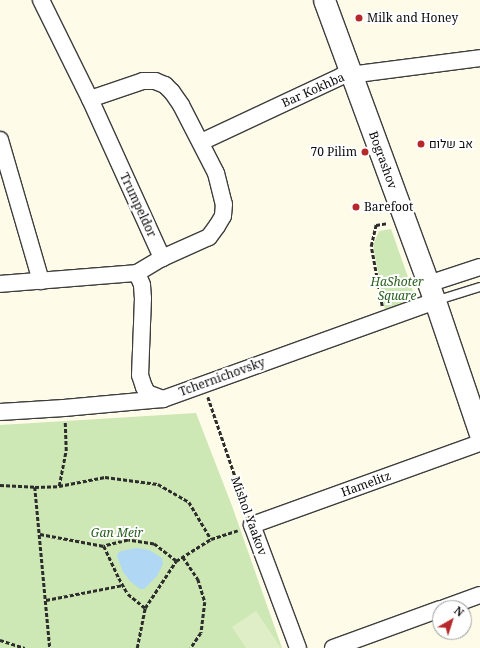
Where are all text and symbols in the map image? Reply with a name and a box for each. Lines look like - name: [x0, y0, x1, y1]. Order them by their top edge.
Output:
- place label: Milk and Honey: [367, 11, 458, 25]
- marker: Milk and Honey: [354, 13, 364, 23]
- street label: Bar Kokhba: [279, 70, 347, 110]
- street label: Bograshov: [366, 129, 400, 191]
- place label: אב שלום: [429, 137, 473, 151]
- marker: אב שלום: [416, 139, 426, 149]
- place label: 70 Pilim: [310, 145, 357, 159]
- marker: 70 Pilim: [360, 147, 370, 157]
- street label: Trumpeldor: [117, 170, 159, 240]
- place label: Barefoot: [364, 200, 413, 214]
- marker: Barefoot: [351, 202, 361, 212]
- park label: HaShoter Square: [370, 275, 424, 303]
- street label: Tchernichovsky: [177, 355, 267, 399]
- street label: Hamelitz: [339, 468, 393, 500]
- street label: Mishol Yaakov: [228, 475, 270, 557]
- park label: Gan Meir: [91, 526, 143, 540]
- north arrow: [432, 600, 472, 640]
- text: N: [451, 603, 467, 620]

